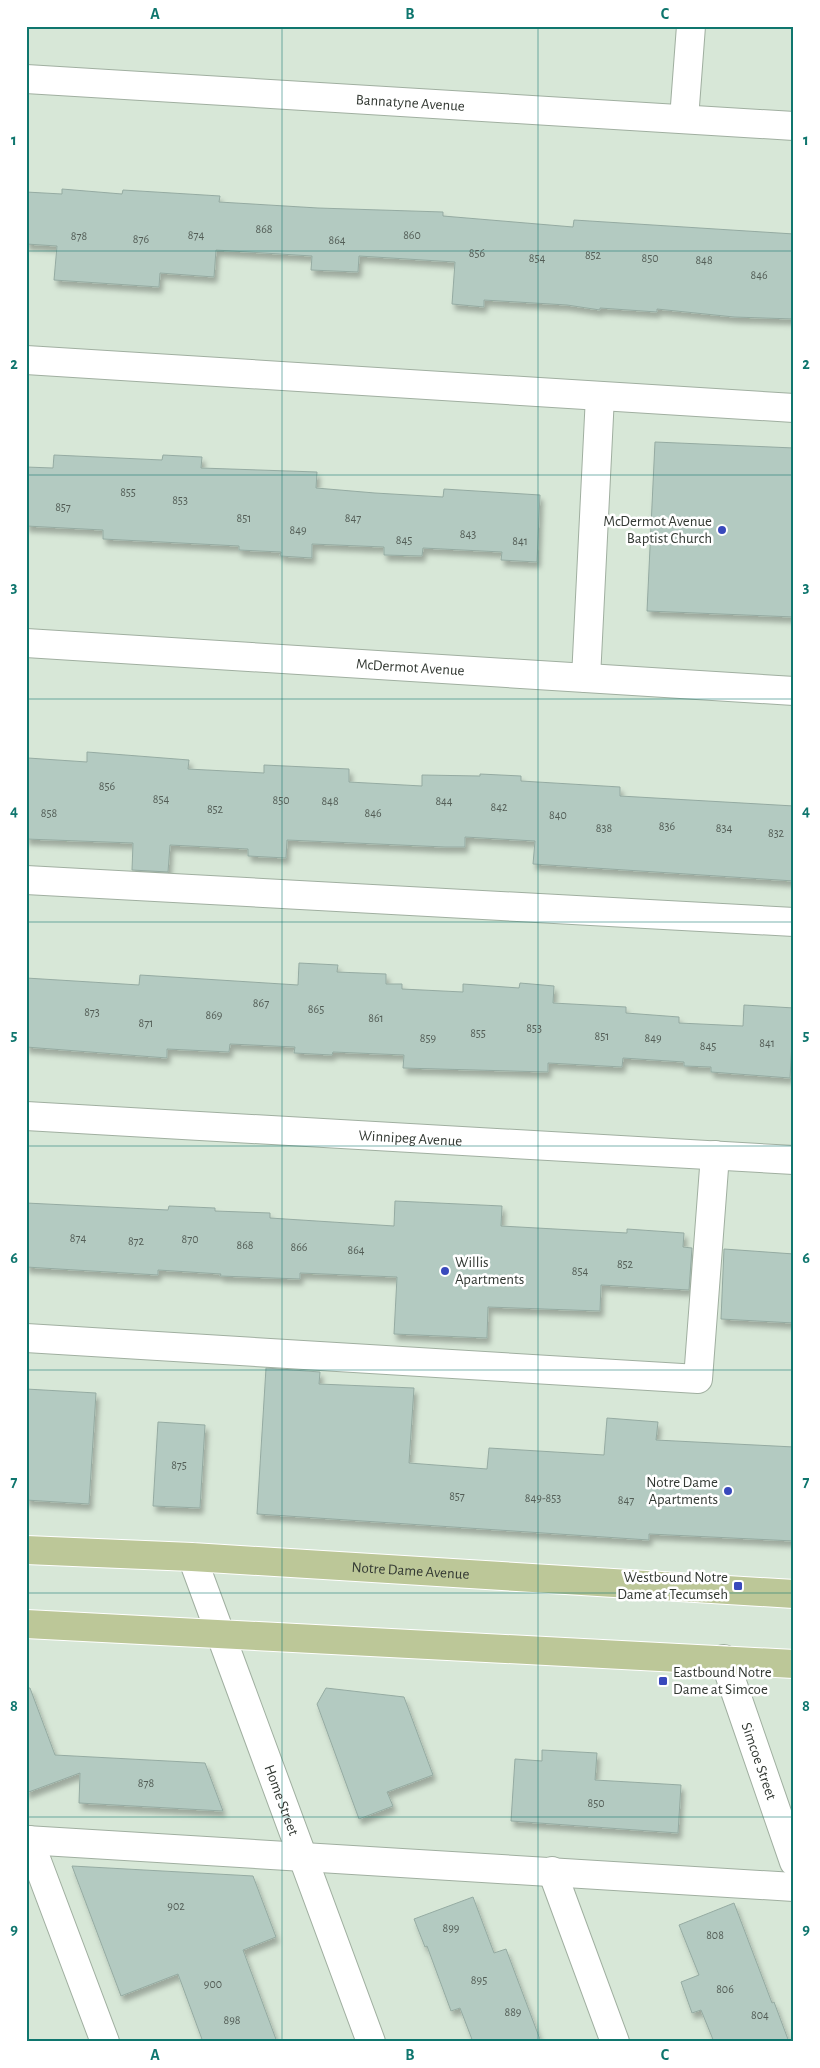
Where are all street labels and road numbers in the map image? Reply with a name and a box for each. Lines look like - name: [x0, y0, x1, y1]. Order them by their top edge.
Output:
- street label: Bannatyne Avenue: [355, 92, 465, 114]
- street label: McDermot Avenue: [355, 657, 465, 678]
- street label: Winnipeg Avenue: [358, 1128, 463, 1149]
- street label: Notre Dame Avenue: [351, 1560, 470, 1582]
- street label: Simcoe Street: [738, 1721, 779, 1802]
- street label: Home Street: [261, 1763, 301, 1838]

